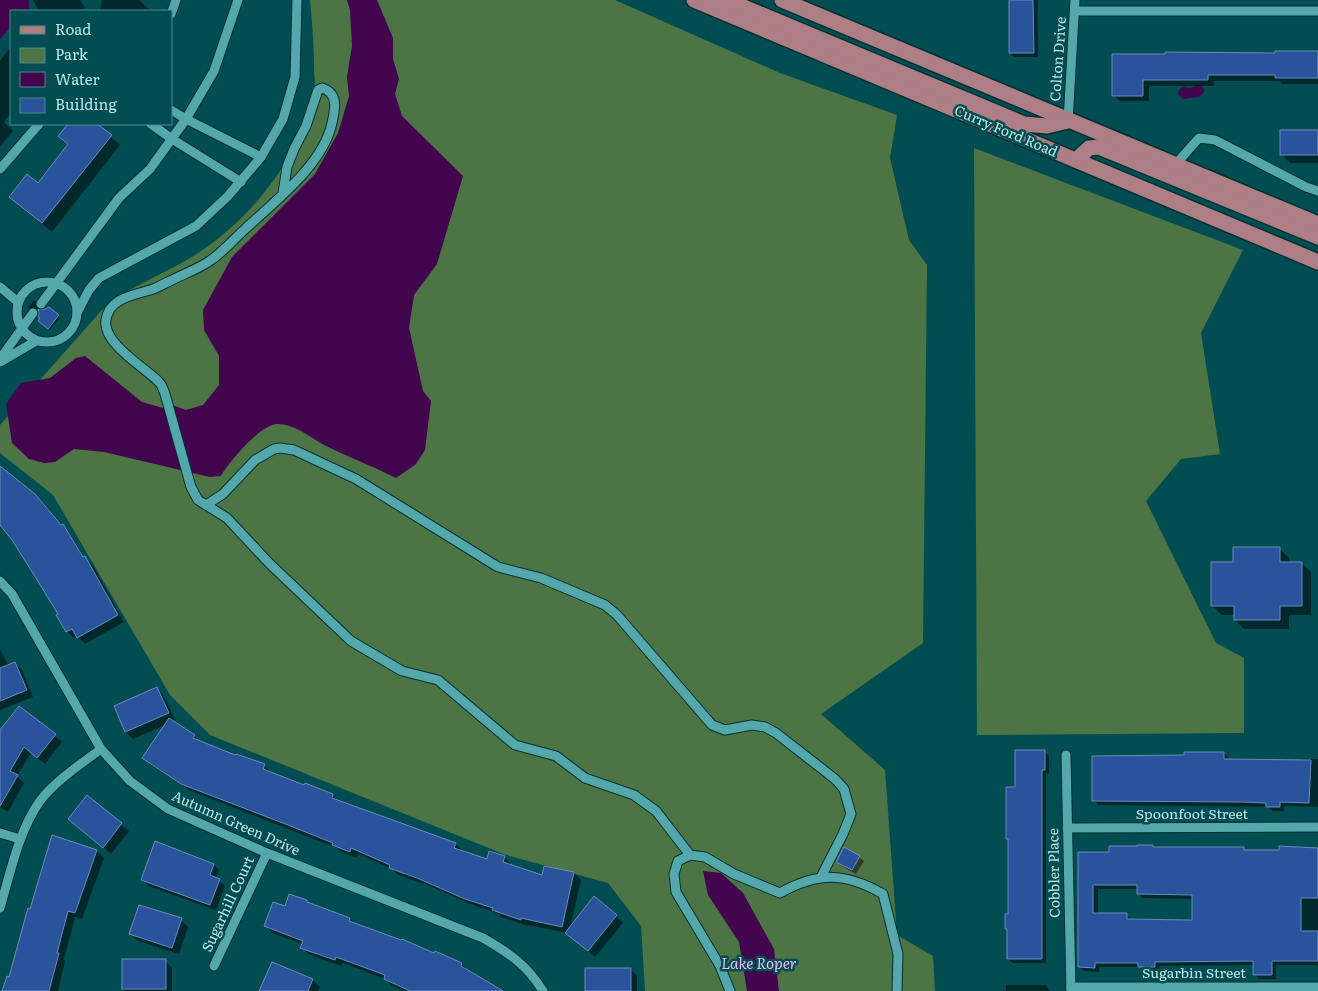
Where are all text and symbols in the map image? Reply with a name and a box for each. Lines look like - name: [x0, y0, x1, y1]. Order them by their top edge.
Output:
- legend: [10, 10, 172, 125]
- street label: Colton Drive: [1044, 16, 1070, 102]
- text: Road: [55, 17, 91, 40]
- text: Park: [55, 42, 89, 65]
- text: Water: [55, 67, 100, 90]
- text: Building: [55, 92, 117, 115]
- street label: Curry Ford Road: [952, 99, 1062, 161]
- street label: Autumn Green Drive: [169, 785, 304, 859]
- street label: Spoonfoot Street: [1136, 803, 1249, 823]
- street label: Cobbler Place: [1042, 828, 1064, 918]
- street label: Sugarhill Court: [196, 852, 258, 955]
- water label: Lake Roper: [721, 951, 797, 974]
- street label: Sugarbin Street: [1142, 962, 1246, 982]

